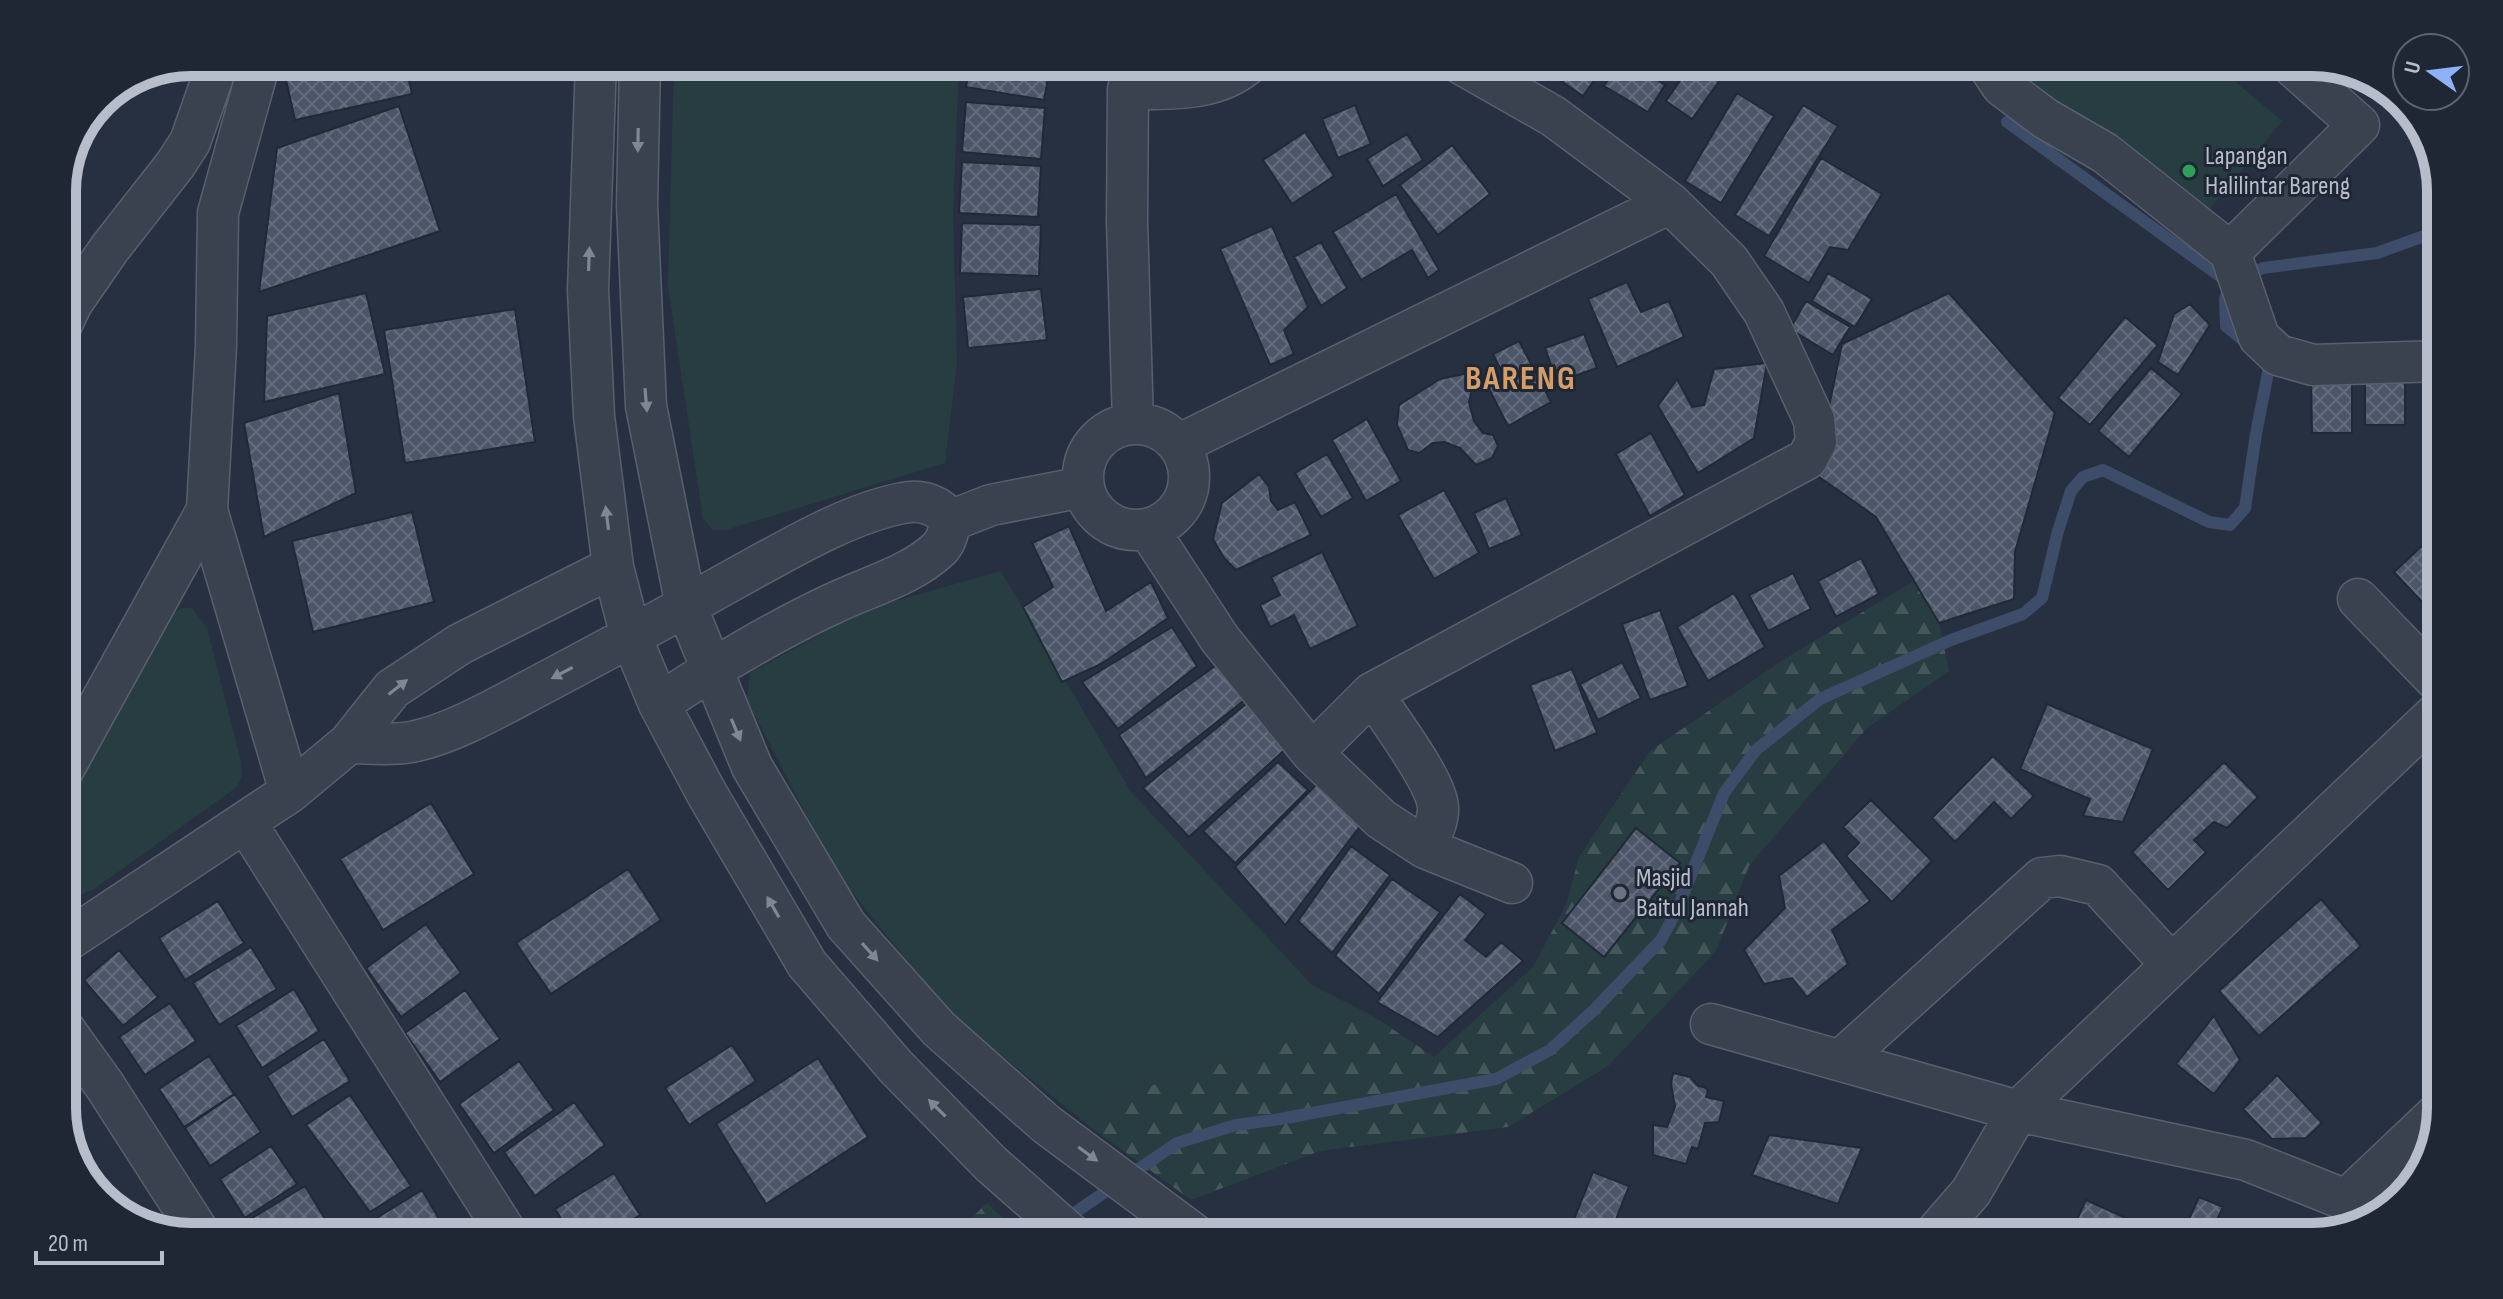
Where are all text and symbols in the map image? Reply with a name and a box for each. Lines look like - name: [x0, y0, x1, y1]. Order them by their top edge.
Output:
- north arrow: [2391, 32, 2471, 112]
- text: U: [2399, 59, 2428, 76]
- one-way arrow: [632, 128, 645, 153]
- place label: Lapangan Halilintar Bareng: [2205, 141, 2350, 202]
- marker: Lapangan Halilintar Bareng: [2180, 162, 2198, 180]
- one-way arrow: [583, 246, 595, 271]
- district label: BARENG: [1465, 358, 1577, 399]
- one-way arrow: [640, 388, 653, 413]
- one-way arrow: [600, 505, 613, 530]
- one-way arrow: [551, 666, 573, 680]
- one-way arrow: [388, 679, 408, 695]
- one-way arrow: [730, 718, 743, 742]
- place label: Masjid Baitul Jannah: [1636, 863, 1749, 924]
- marker: Masjid Baitul Jannah: [1611, 884, 1629, 902]
- one-way arrow: [766, 896, 780, 918]
- one-way arrow: [861, 941, 878, 961]
- one-way arrow: [928, 1099, 946, 1118]
- one-way arrow: [1078, 1146, 1098, 1162]
- scale bar: [36, 1215, 162, 1265]
- text: 20 m: [48, 1229, 88, 1258]

